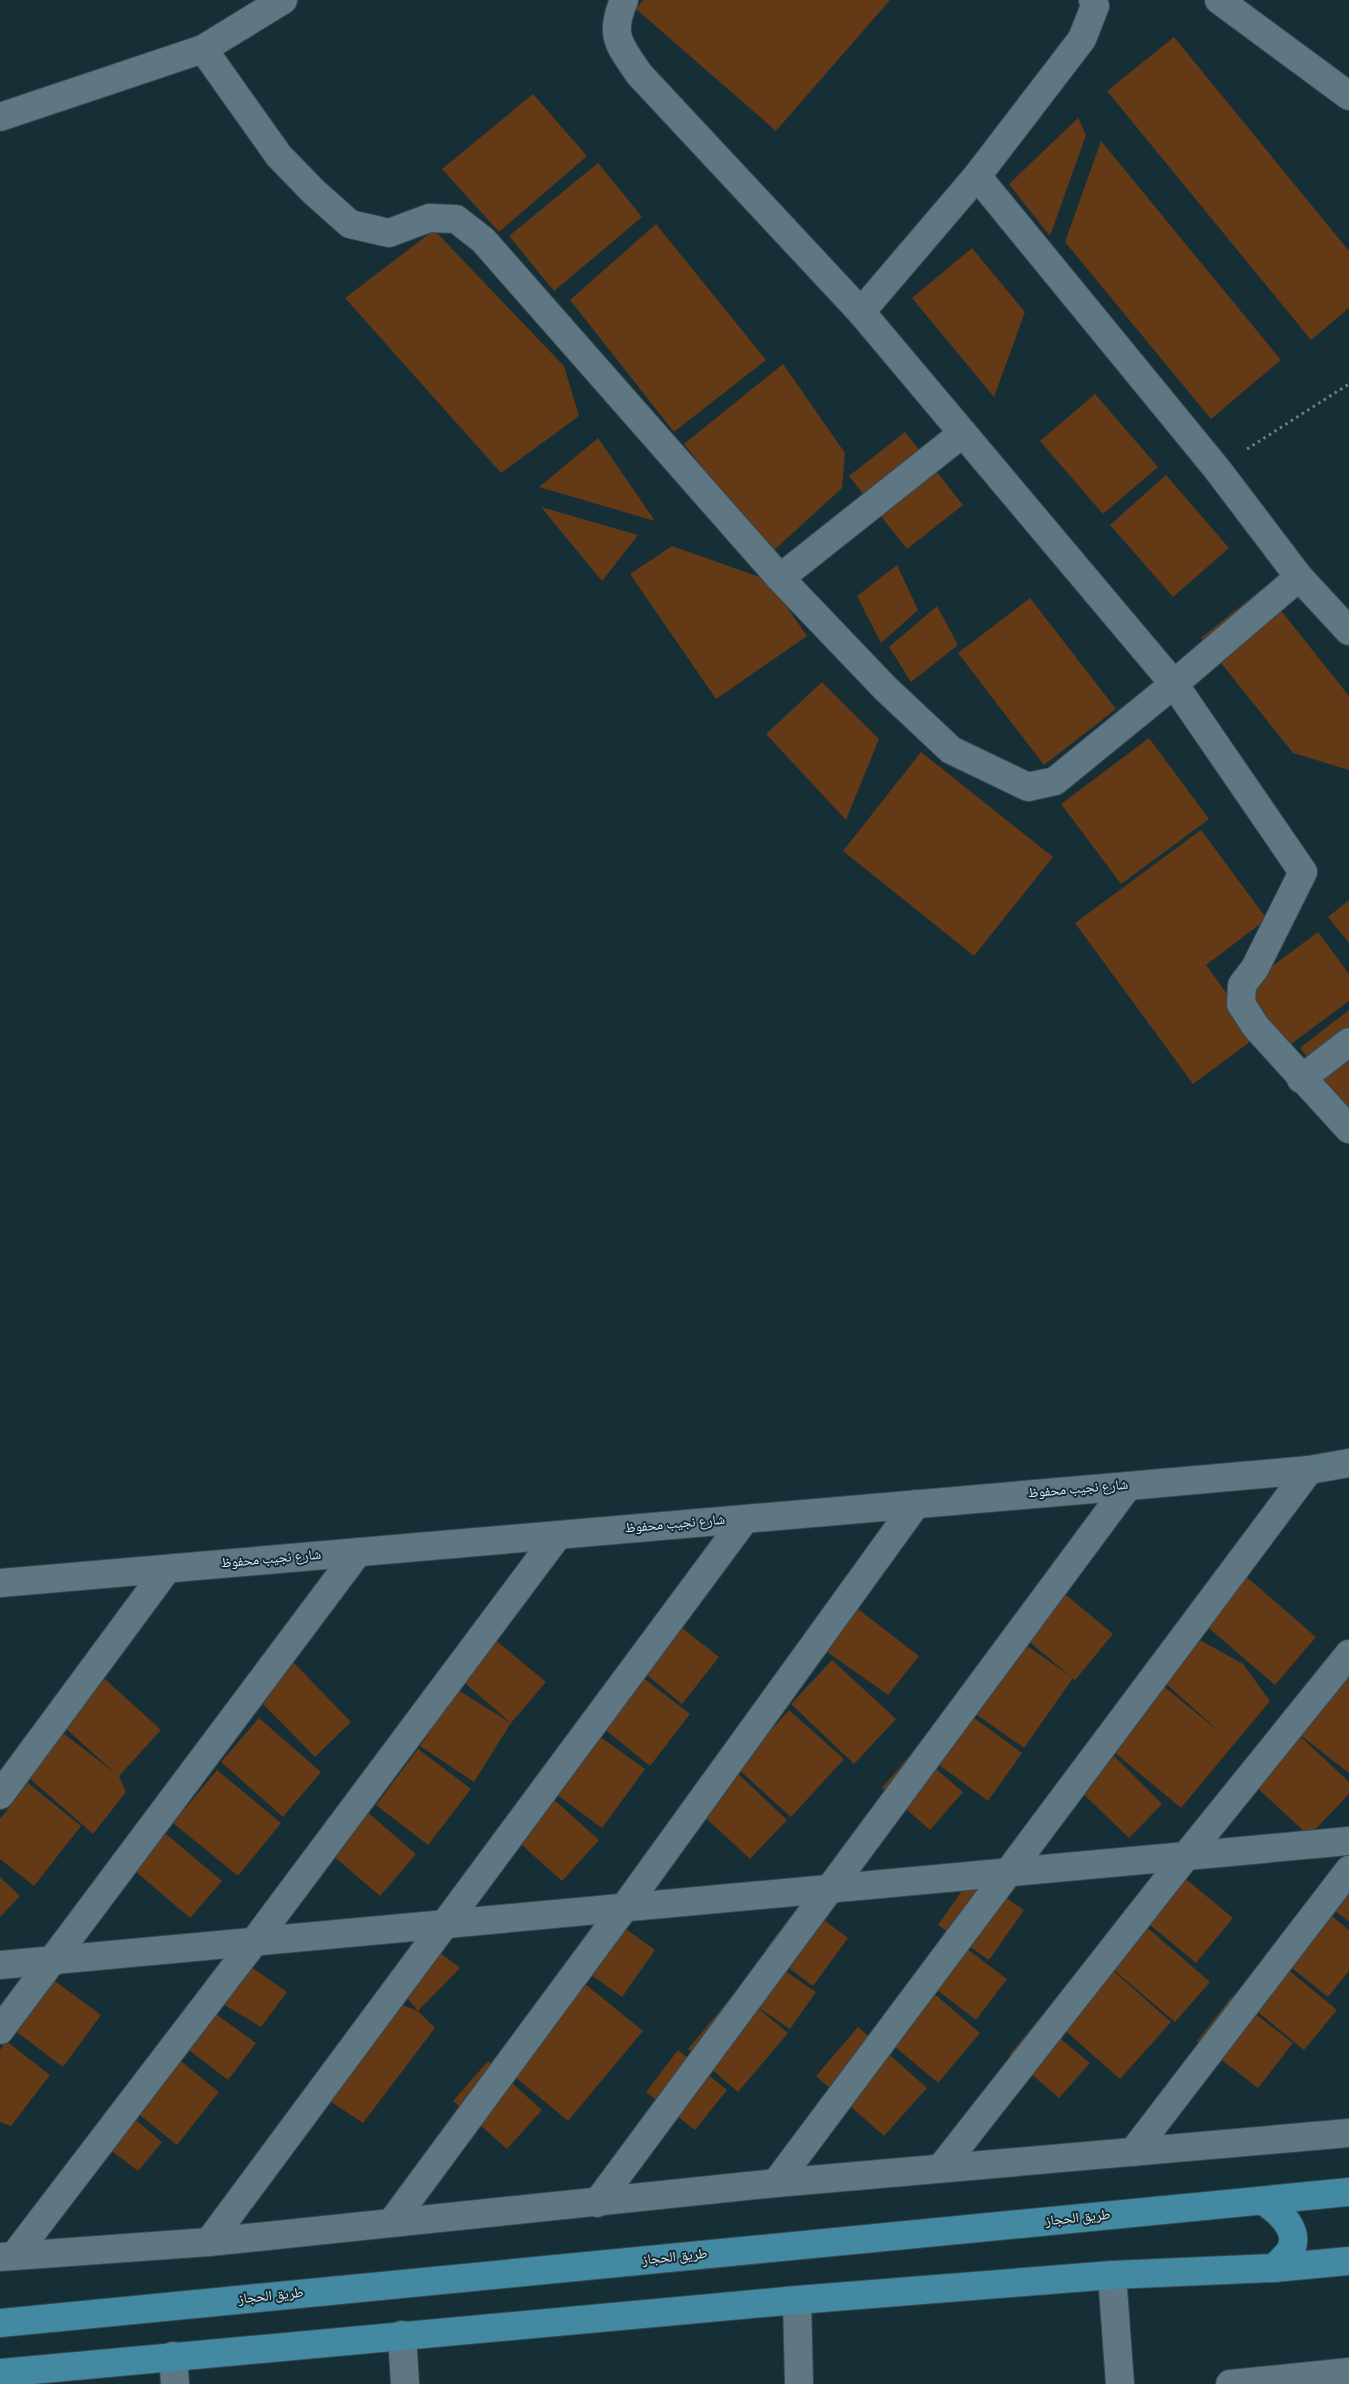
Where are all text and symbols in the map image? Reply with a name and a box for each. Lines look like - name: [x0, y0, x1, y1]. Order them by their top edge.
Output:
- street label: شارع نجيب محفوظ: [1027, 1474, 1129, 1506]
- street label: شارع نجيب محفوظ: [624, 1509, 726, 1541]
- street label: شارع نجيب محفوظ: [220, 1544, 322, 1576]
- street label: طريق الحجاز: [1043, 2204, 1112, 2234]
- street label: طريق الحجاز: [640, 2243, 709, 2273]
- street label: طريق الحجاز: [236, 2282, 305, 2312]

